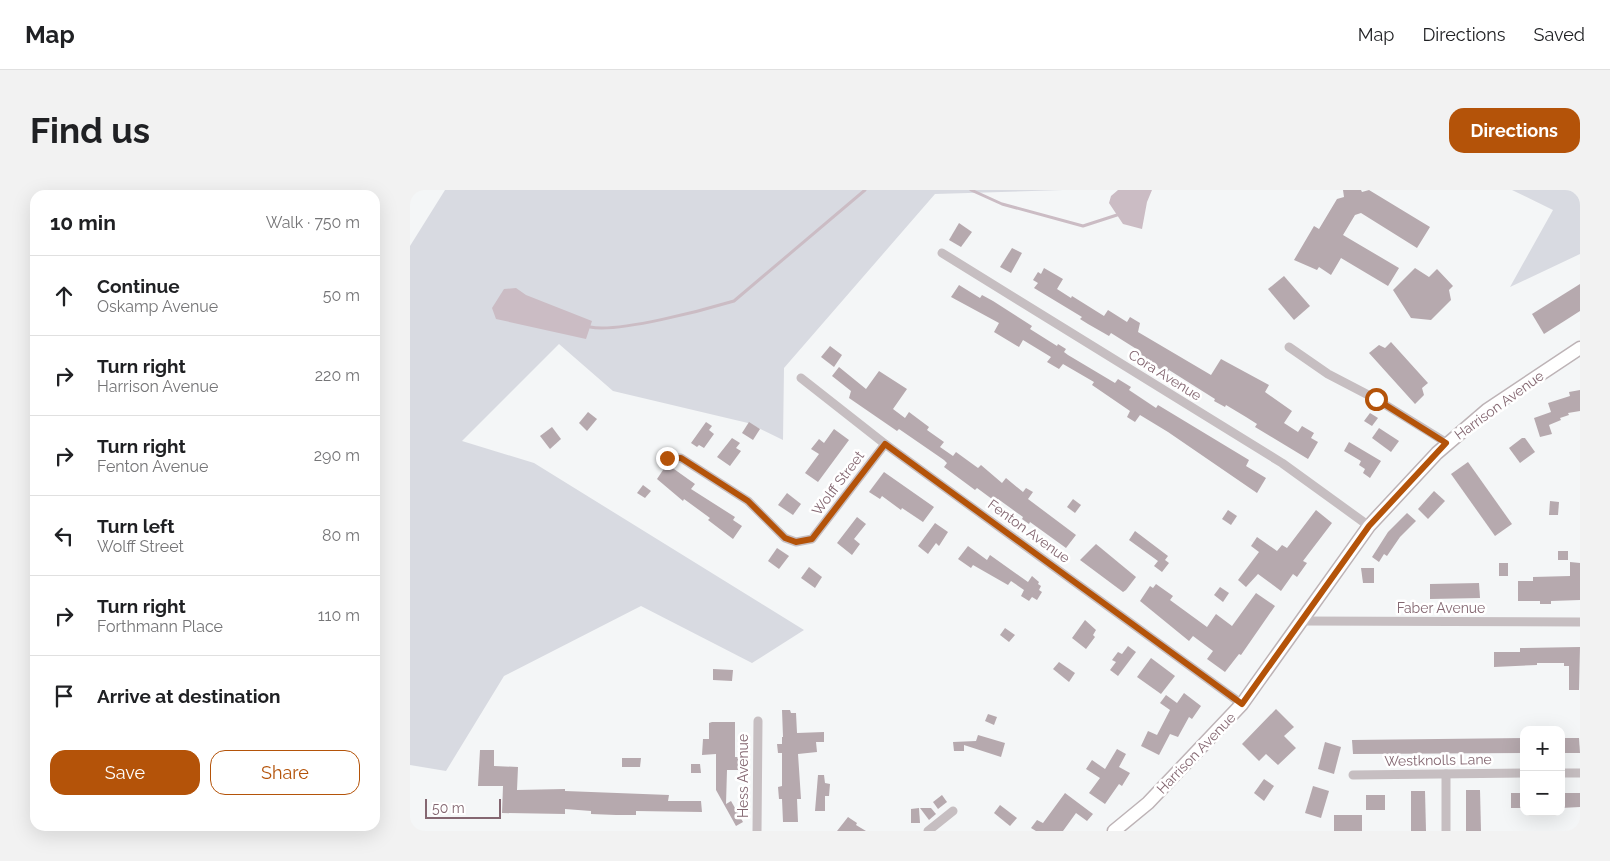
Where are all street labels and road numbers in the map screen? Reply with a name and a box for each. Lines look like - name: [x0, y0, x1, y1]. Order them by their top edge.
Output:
- street label: Cora Avenue: [1126, 346, 1204, 404]
- street label: Harrison Avenue: [1451, 367, 1547, 443]
- street label: Wolff Street: [809, 448, 867, 518]
- street label: Fenton Avenue: [985, 496, 1073, 566]
- street label: Faber Avenue: [1397, 600, 1485, 616]
- street label: Harrison Avenue: [1153, 709, 1239, 797]
- street label: Hess Avenue: [735, 734, 751, 818]
- street label: Westknolls Lane: [1384, 751, 1492, 769]

